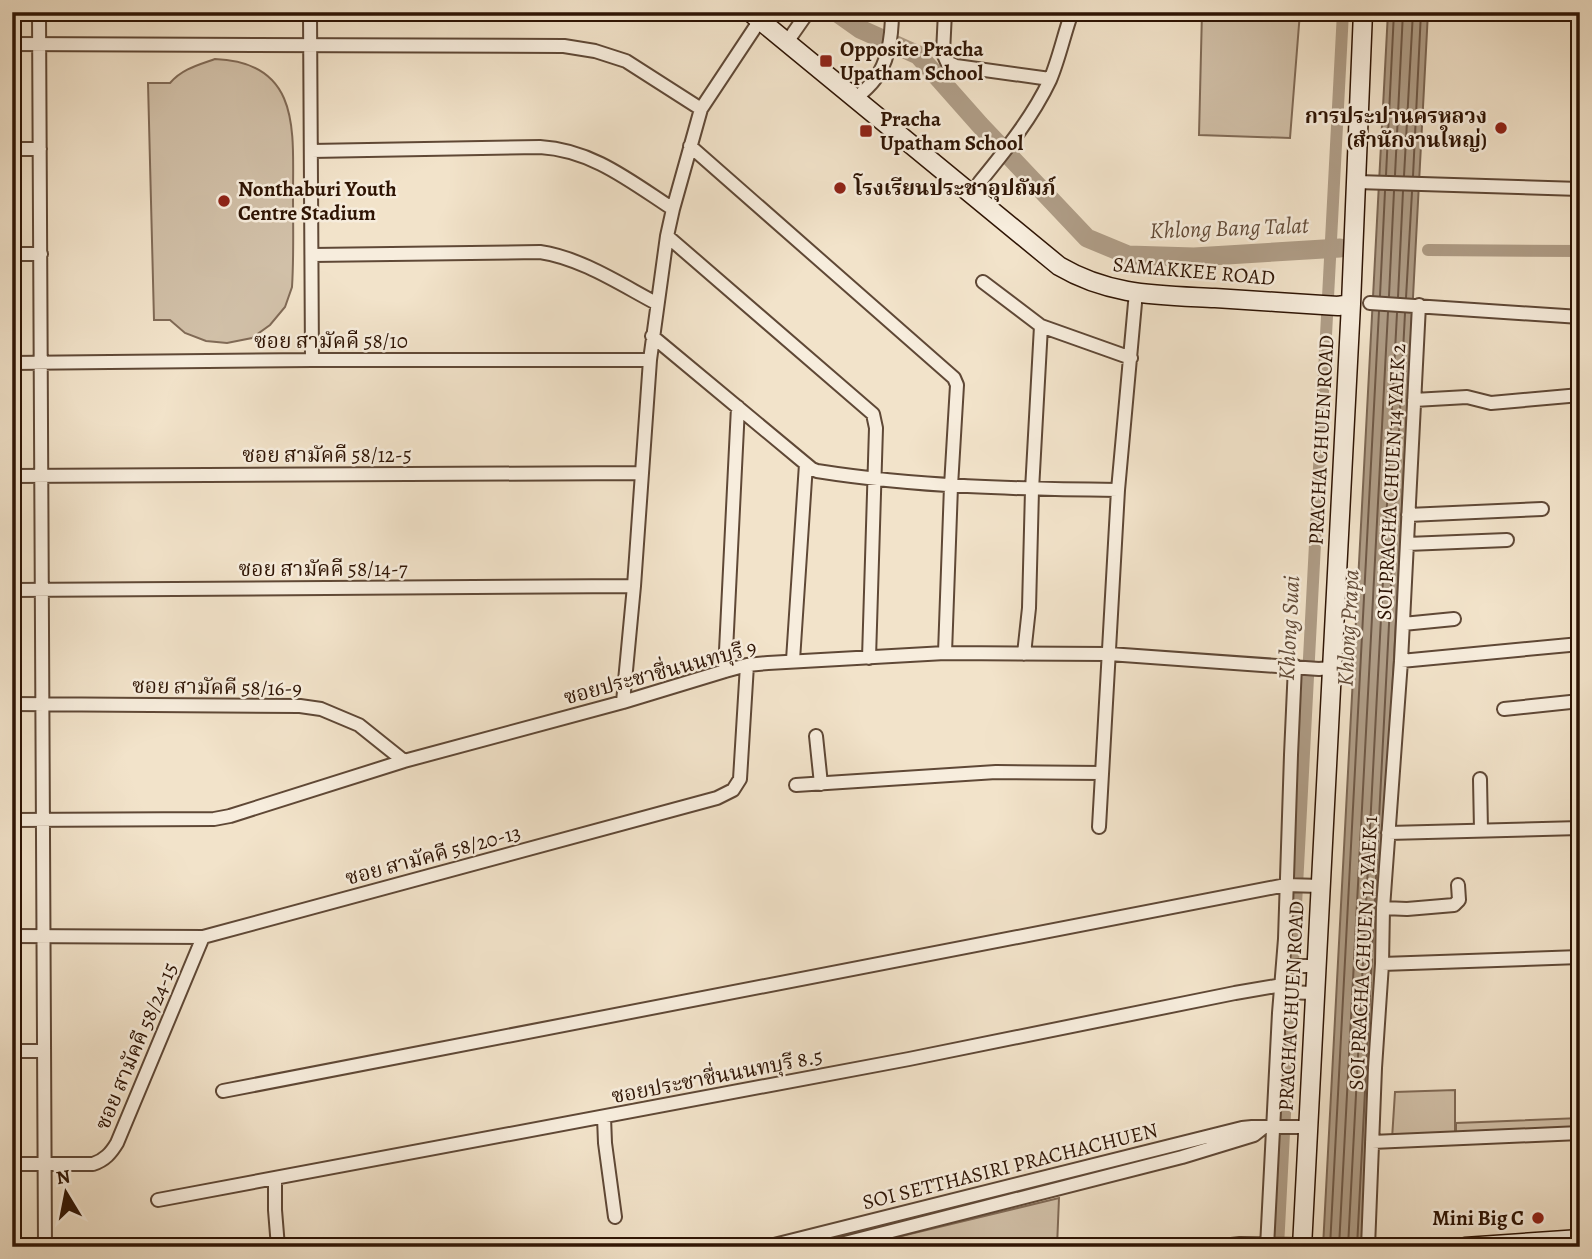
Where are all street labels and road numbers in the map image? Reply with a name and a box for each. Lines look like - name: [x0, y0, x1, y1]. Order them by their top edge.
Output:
- street label: SAMAKKEE ROAD: [1112, 250, 1276, 292]
- street label: ซอย สามัคคี 58/10: [254, 327, 408, 355]
- street label: PRACHA CHUEN ROAD: [1302, 334, 1340, 546]
- street label: SOI PRACHA CHUEN 14 YAEK 2: [1370, 343, 1412, 621]
- street label: ซอย สามัคคี 58/12-5: [242, 441, 412, 469]
- street label: ซอย สามัคคี 58/14-7: [239, 555, 408, 583]
- street label: ซอยประชาชื่นนนทบุรี 9: [560, 631, 760, 711]
- street label: ซอย สามัคคี 58/16-9: [132, 672, 302, 702]
- street label: SOI PRACHA CHUEN 12 YAEK 1: [1342, 815, 1384, 1091]
- street label: ซอย สามัคคี 58/20-13: [342, 818, 524, 892]
- street label: PRACHA CHUEN ROAD: [1272, 900, 1310, 1112]
- street label: ซอย สามัคคี 58/24-15: [88, 958, 184, 1134]
- street label: ซอยประชาชื่นนนทบุรี 8.5: [609, 1040, 825, 1110]
- street label: SOI SETTHASIRI PRACHACHUEN: [859, 1116, 1161, 1216]

